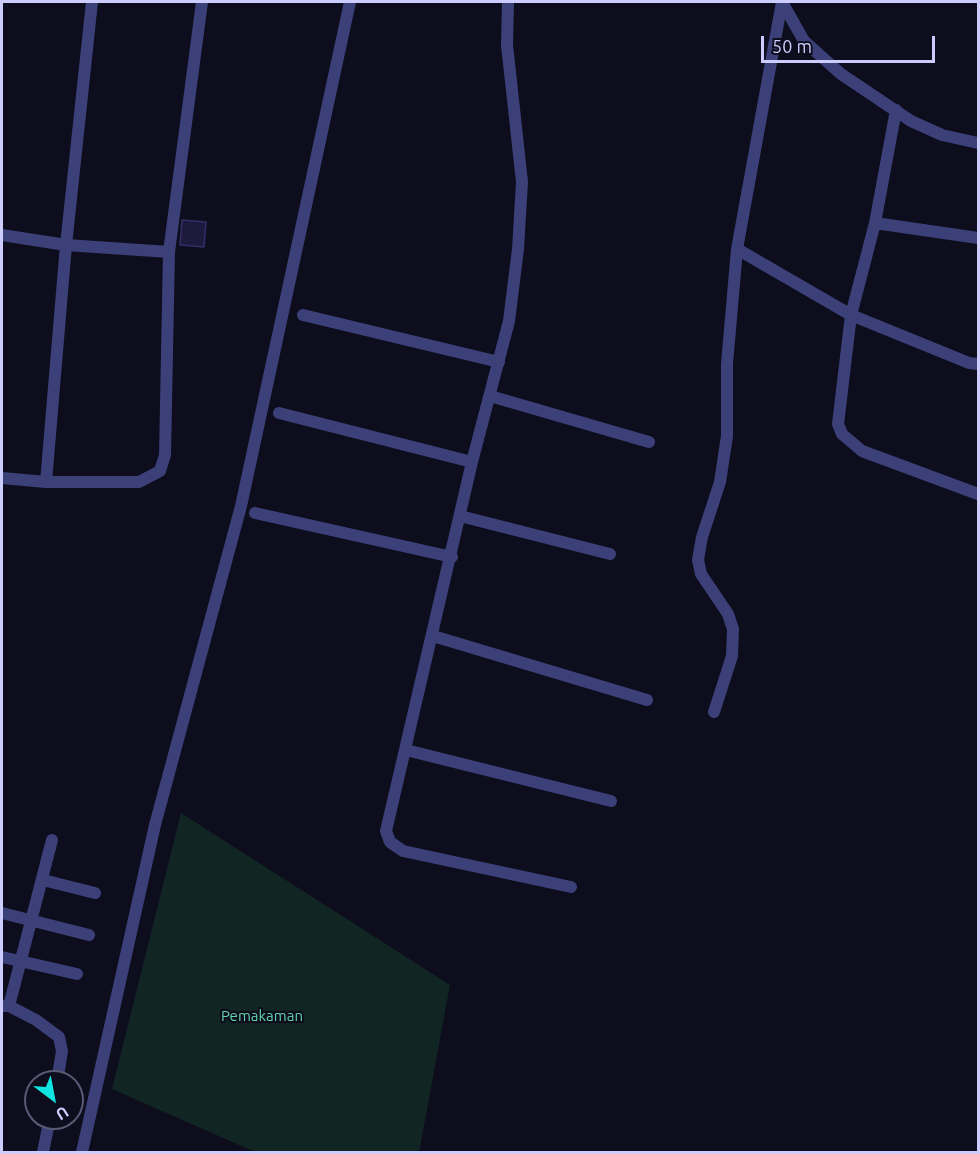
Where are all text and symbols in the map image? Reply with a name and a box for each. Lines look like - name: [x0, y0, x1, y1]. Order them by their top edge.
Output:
- scale bar: [764, 24, 938, 62]
- text: 50 m: [772, 36, 812, 56]
- park label: Pemakaman: [221, 1007, 303, 1025]
- north arrow: [24, 1070, 84, 1130]
- text: U: [53, 1103, 72, 1124]

